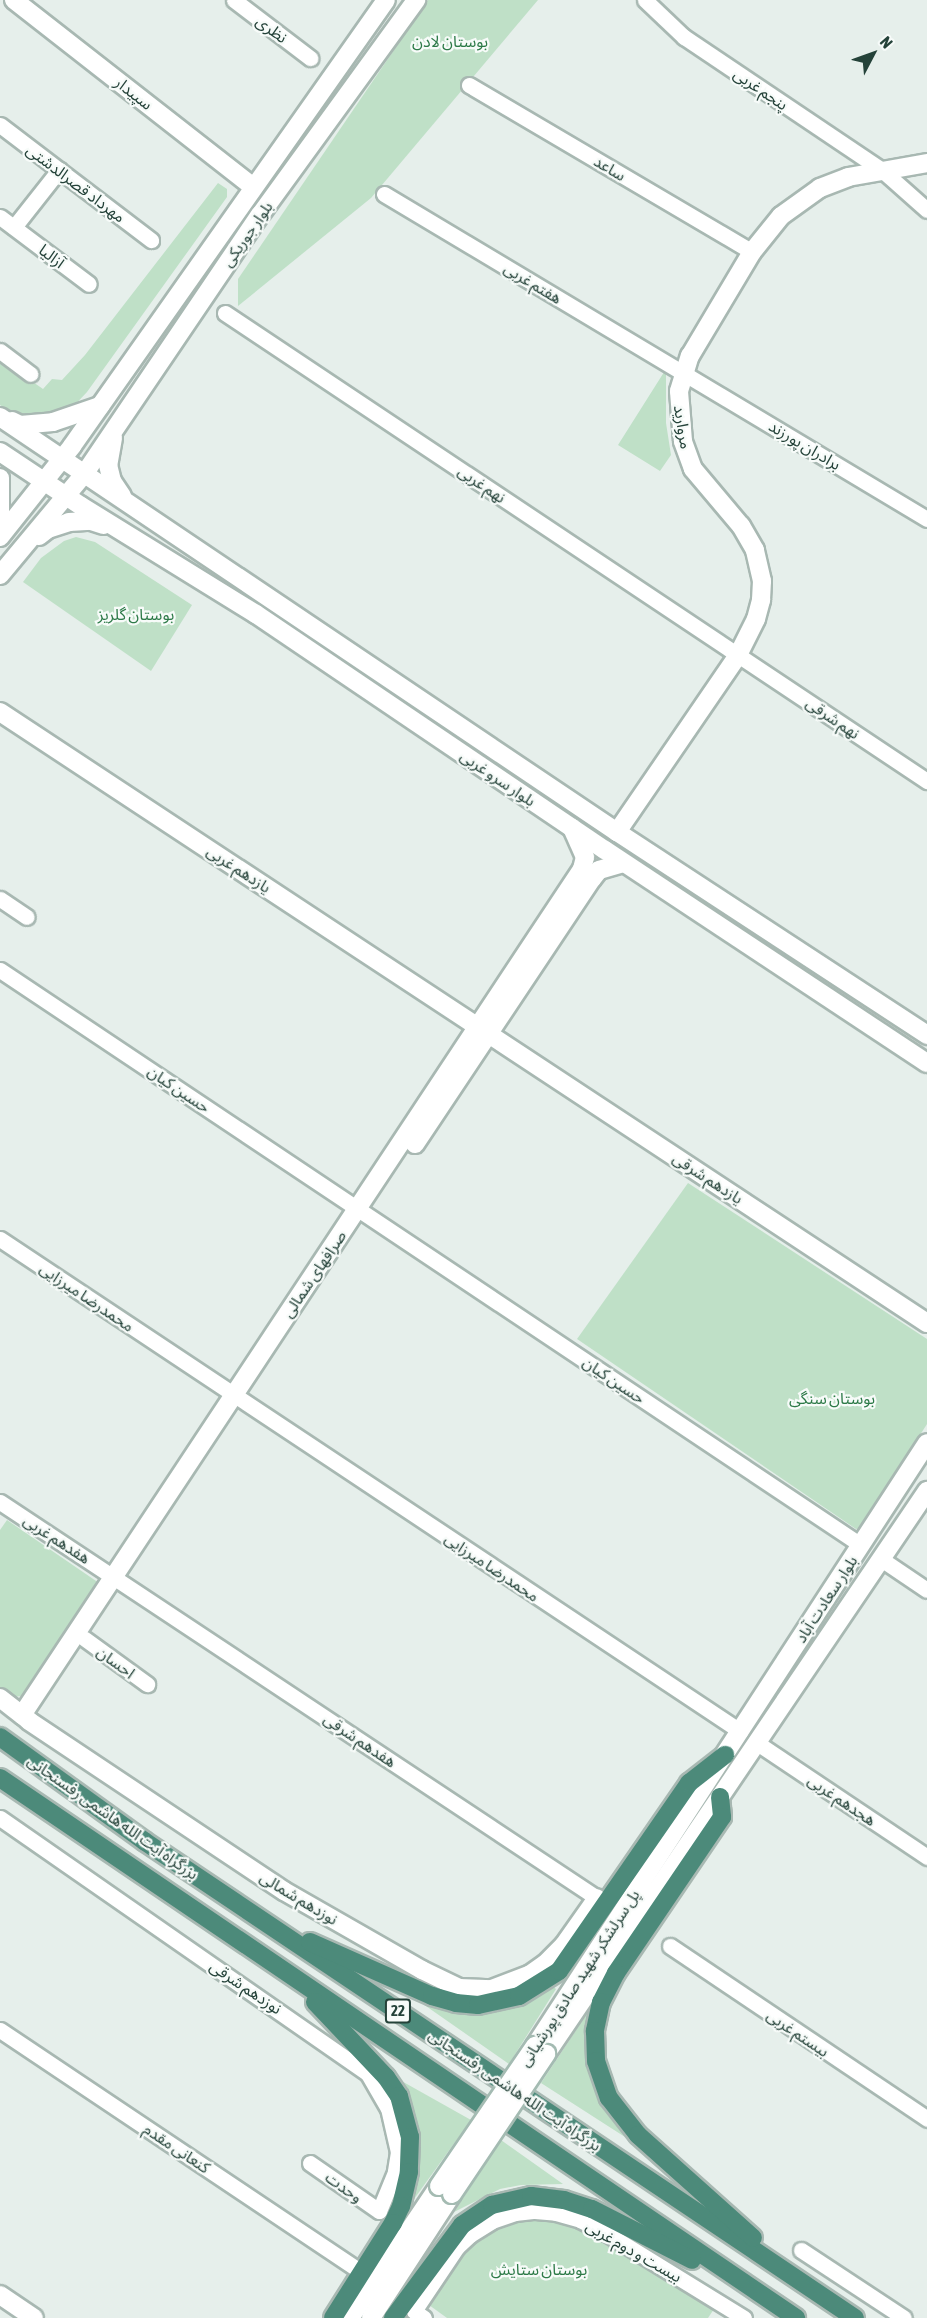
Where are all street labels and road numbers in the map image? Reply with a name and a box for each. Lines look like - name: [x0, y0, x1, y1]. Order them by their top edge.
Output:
- street label: نظری: [253, 11, 291, 47]
- street label: پنجم غربی: [730, 64, 792, 114]
- street label: سپیدار: [111, 72, 157, 114]
- street label: مهرداد قصرالدشتی: [23, 140, 129, 226]
- street label: ساعد: [591, 151, 629, 185]
- street label: بلوار جوریکی: [217, 198, 277, 270]
- street label: آزالیا: [35, 240, 69, 272]
- street label: هفتم غربی: [501, 258, 565, 308]
- street label: مروارید: [670, 404, 696, 450]
- street label: برادران پورزند: [766, 416, 844, 474]
- street label: نهم غربی: [454, 461, 510, 507]
- street label: نهم شرقی: [802, 693, 864, 743]
- street label: بلوار سرو غربی: [457, 746, 539, 810]
- street label: یازدهم غربی: [203, 841, 275, 897]
- street label: حسین کیان: [144, 1061, 214, 1117]
- street label: یازدهم شرقی: [669, 1148, 747, 1208]
- street label: صرافهای شمالی: [278, 1227, 350, 1321]
- street label: محمدرضا میرزایی: [36, 1258, 138, 1336]
- street label: حسین کیان: [579, 1352, 649, 1408]
- street label: هفدهم غربی: [20, 1510, 94, 1568]
- street label: محمدرضا میرزایی: [441, 1528, 543, 1606]
- street label: بلوار سعادت آباد: [791, 1552, 861, 1646]
- street label: احسان: [93, 1642, 139, 1682]
- street label: هفدهم شرقی: [320, 1709, 400, 1771]
- street label: بزرگراه آیت الله هاشمی رفسنجانی: [24, 1751, 202, 1883]
- street label: هجدهم غربی: [804, 1770, 880, 1830]
- street label: نوزدهم شمالی: [256, 1867, 342, 1929]
- street label: پل سرلشکر شهید صادق پورشیانی: [515, 1886, 643, 2070]
- street label: نوزدهم شرقی: [206, 1956, 286, 2018]
- road number: 22: [384, 1999, 412, 2023]
- street label: بیستم غربی: [763, 2005, 833, 2061]
- street label: بزرگراه آیت الله هاشمی رفسنجانی: [425, 2025, 605, 2155]
- street label: کنعانی مقدم: [140, 2119, 214, 2177]
- street label: وحدت: [322, 2167, 366, 2207]
- street label: بیست و دوم غربی: [583, 2216, 685, 2286]

